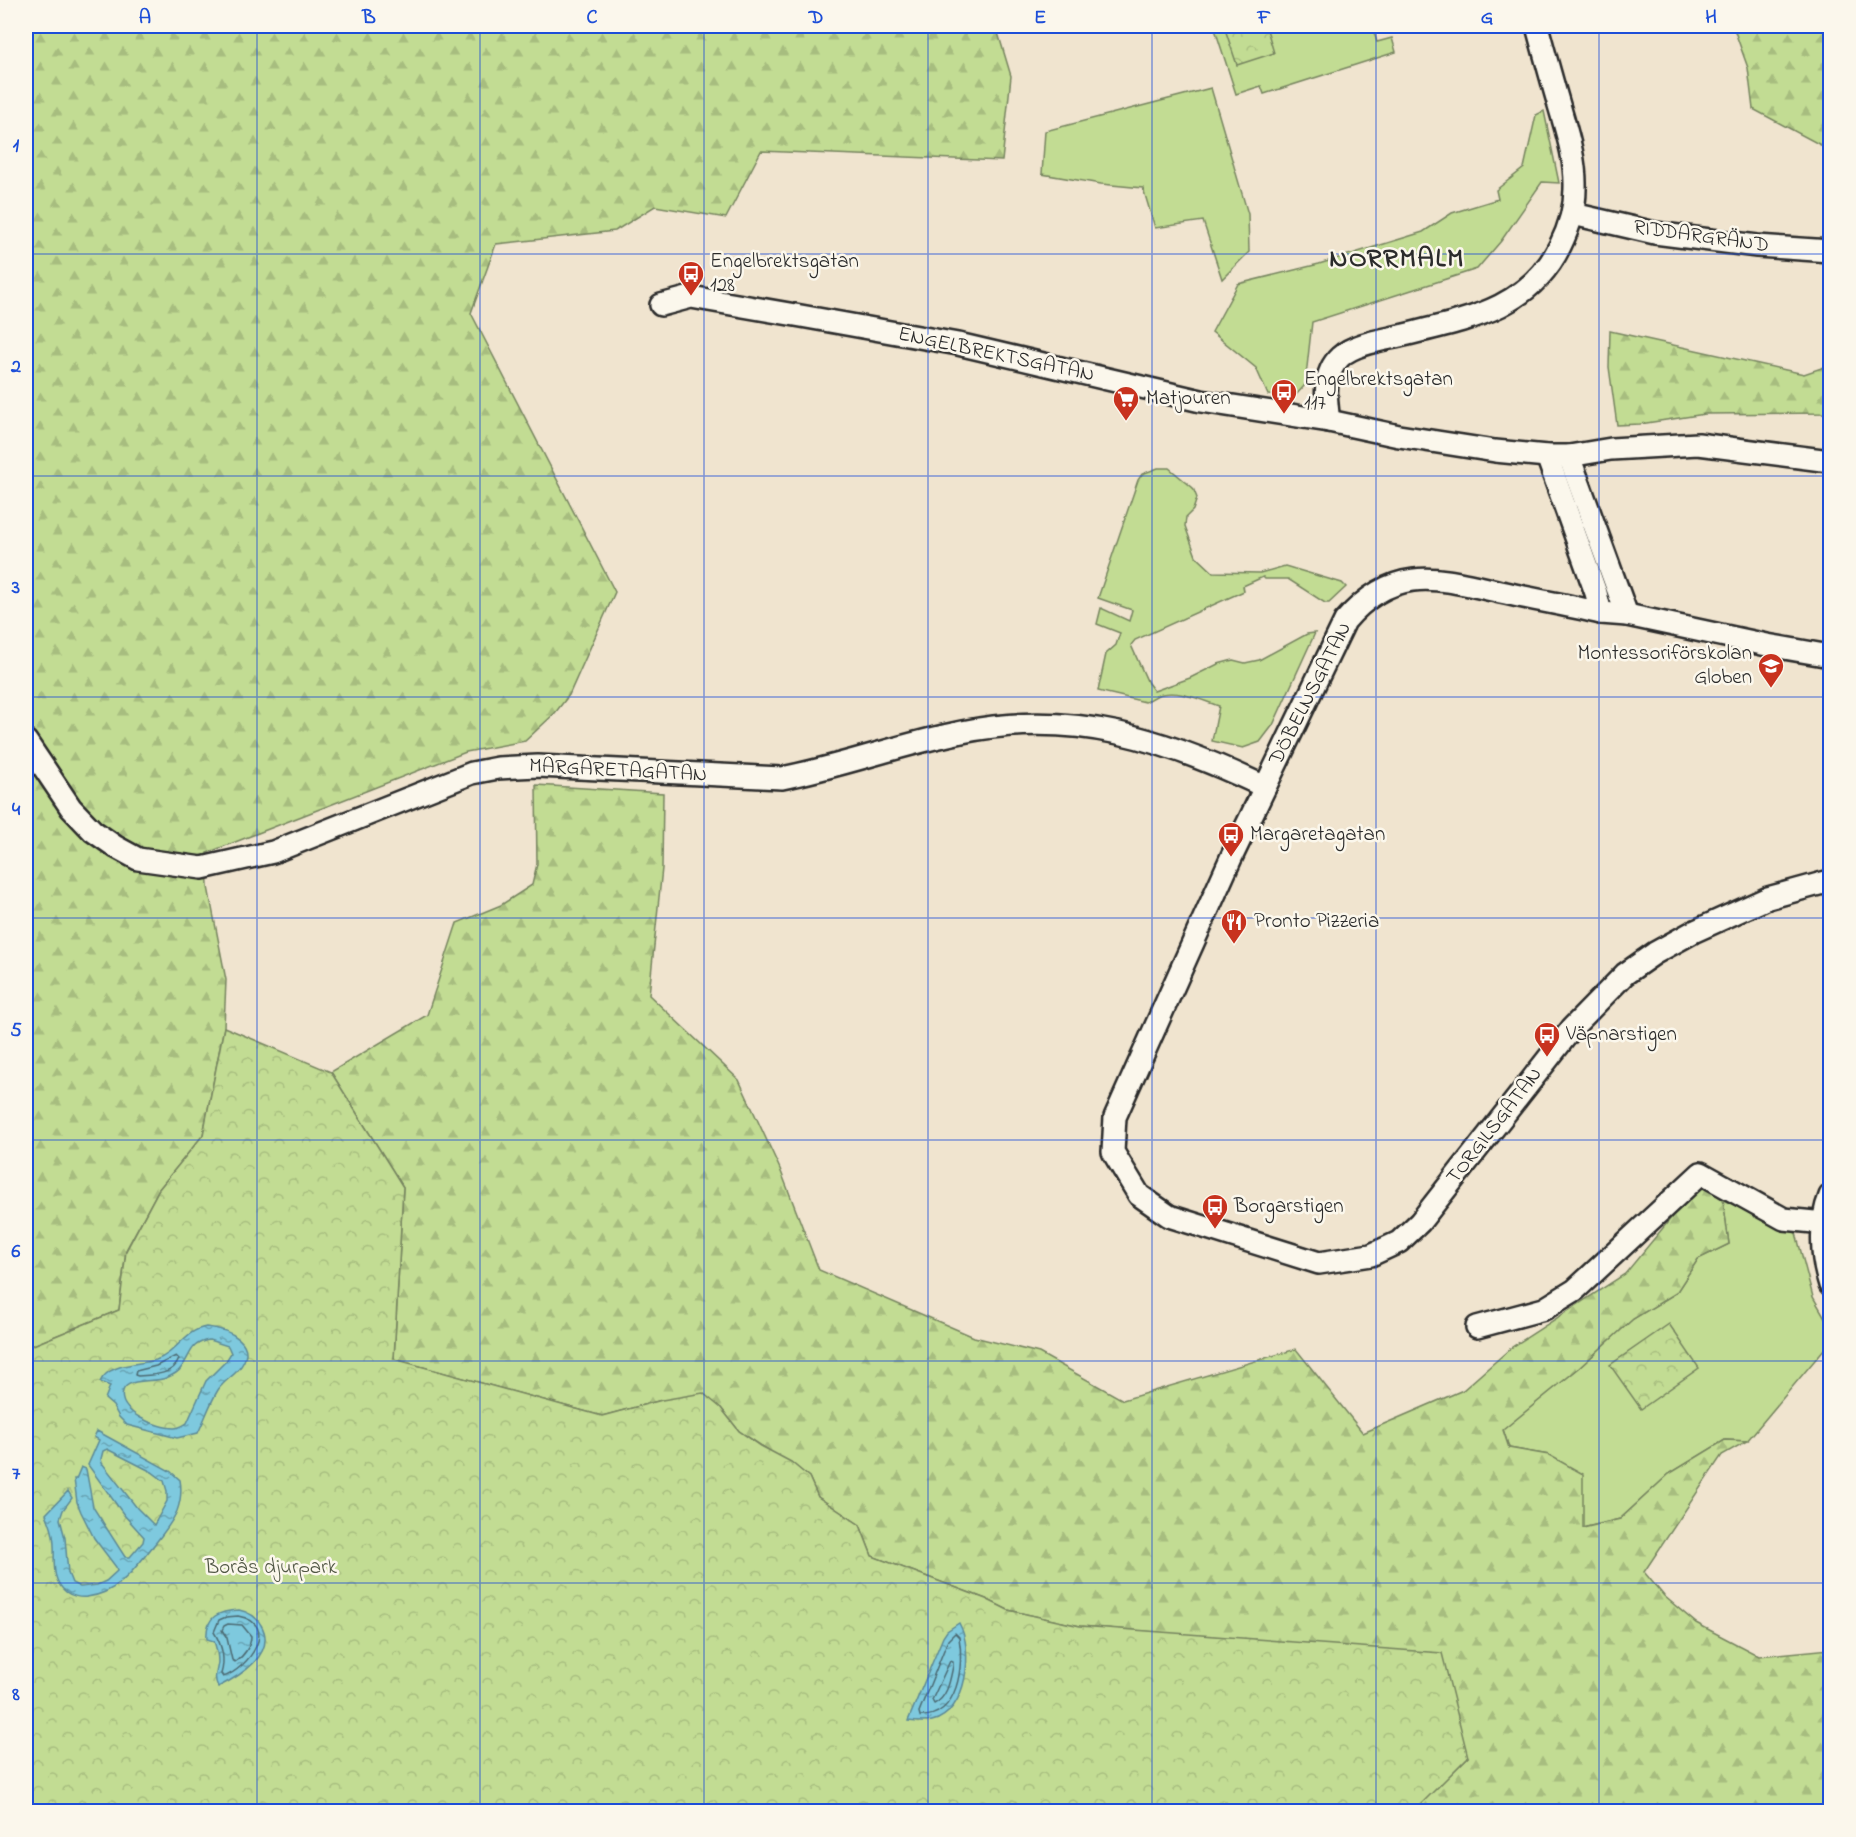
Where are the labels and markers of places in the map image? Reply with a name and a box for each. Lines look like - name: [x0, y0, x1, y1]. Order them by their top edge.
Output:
- place label: Engelbrektsgatan 128: [710, 247, 859, 301]
- bus stop icon: Engelbrektsgatan 128: [676, 259, 706, 297]
- place label: Engelbrektsgatan 117: [1304, 365, 1453, 419]
- bus stop icon: Engelbrektsgatan 117: [1269, 377, 1299, 415]
- supermarket icon: Matjouren: [1111, 384, 1141, 422]
- place label: Matjouren: [1146, 384, 1230, 414]
- place label: Montessoriförskolan Globen: [1578, 639, 1752, 693]
- school or university icon: Montessoriförskolan Globen: [1756, 651, 1786, 689]
- bus stop icon: Margaretagatan: [1216, 820, 1246, 858]
- place label: Margaretagatan: [1250, 820, 1385, 852]
- restaurant icon: Pronto Pizzeria: [1219, 907, 1249, 945]
- place label: Pronto Pizzeria: [1254, 907, 1379, 937]
- bus stop icon: Väpnarstigen: [1532, 1020, 1562, 1058]
- place label: Väpnarstigen: [1565, 1020, 1677, 1052]
- bus stop icon: Borgarstigen: [1200, 1192, 1230, 1230]
- place label: Borgarstigen: [1233, 1192, 1344, 1224]

